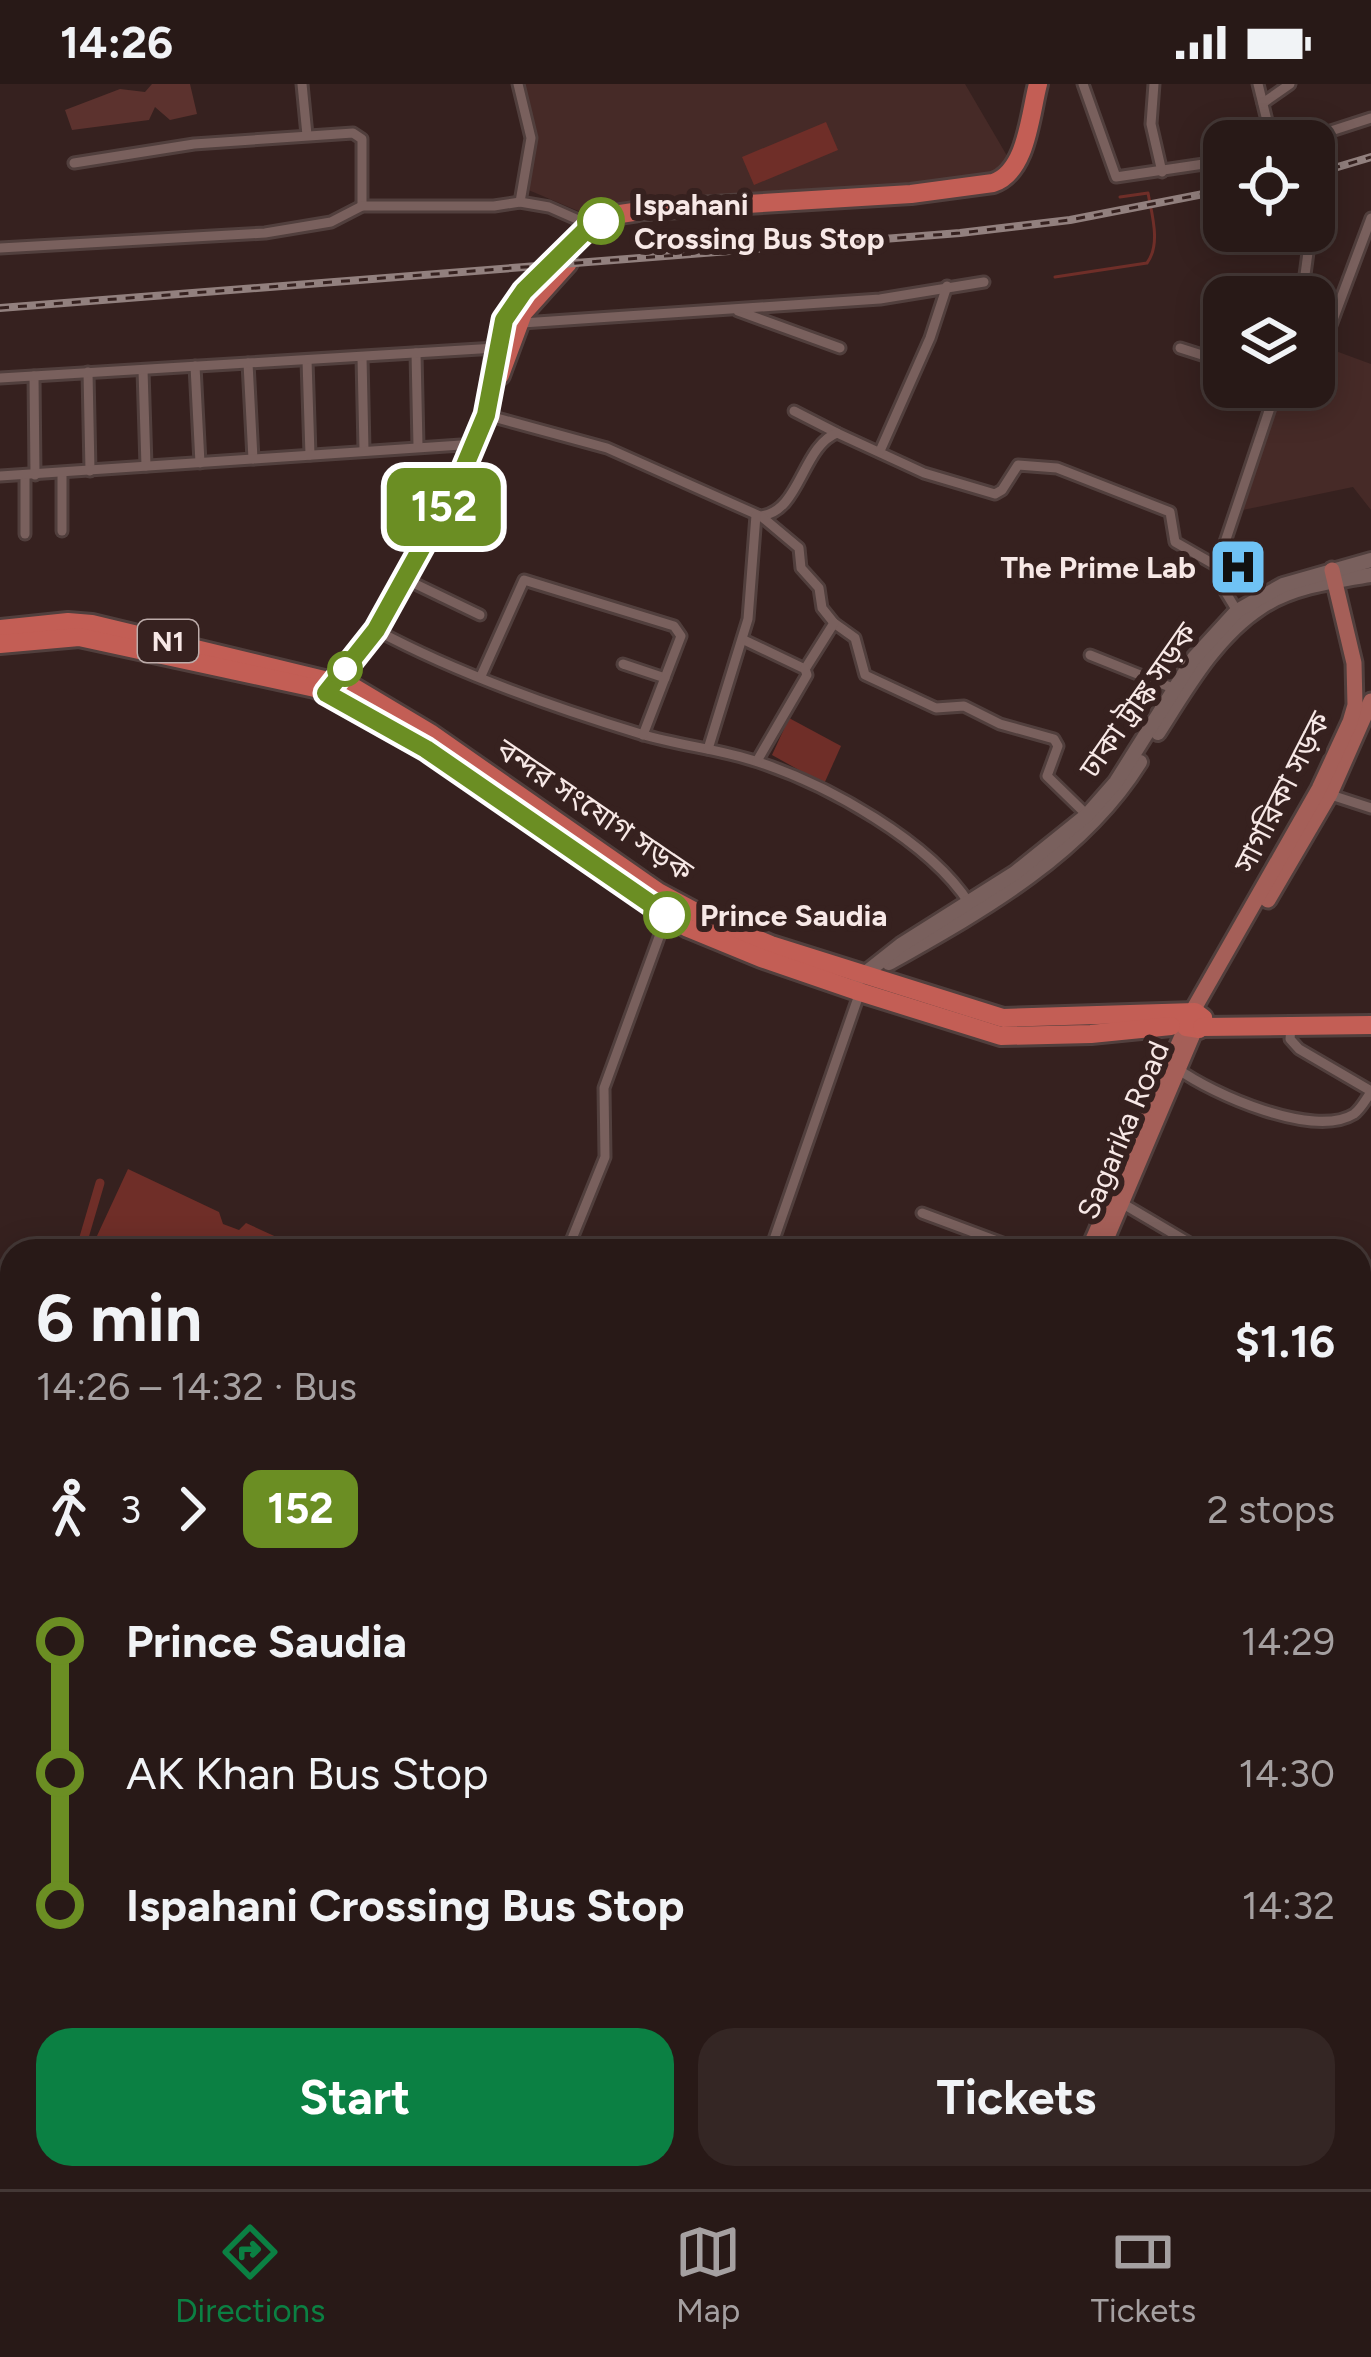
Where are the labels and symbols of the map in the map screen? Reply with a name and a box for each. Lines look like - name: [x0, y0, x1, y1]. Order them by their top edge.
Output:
- place label: Ispahani Crossing Bus Stop: [634, 186, 885, 257]
- marker: Ispahani Crossing Bus Stop: [579, 199, 623, 243]
- line badge: 152: [375, 468, 513, 546]
- hospital icon: The Prime Lab: [1207, 536, 1269, 598]
- place label: The Prime Lab: [1000, 549, 1196, 586]
- street label: ঢাকা ট্রাঙ্ক সড়ক: [1070, 615, 1205, 786]
- road number: N1: [138, 620, 198, 662]
- unlabelled marker: [329, 653, 361, 685]
- street label: সাগরিকা সড়ক: [1225, 705, 1339, 880]
- street label: বন্দর সংযোগ সড়ক: [489, 730, 701, 890]
- marker: Prince Saudia: [645, 893, 689, 937]
- place label: Prince Saudia: [700, 897, 887, 934]
- street label: Sagarika Road: [1069, 1035, 1177, 1225]

